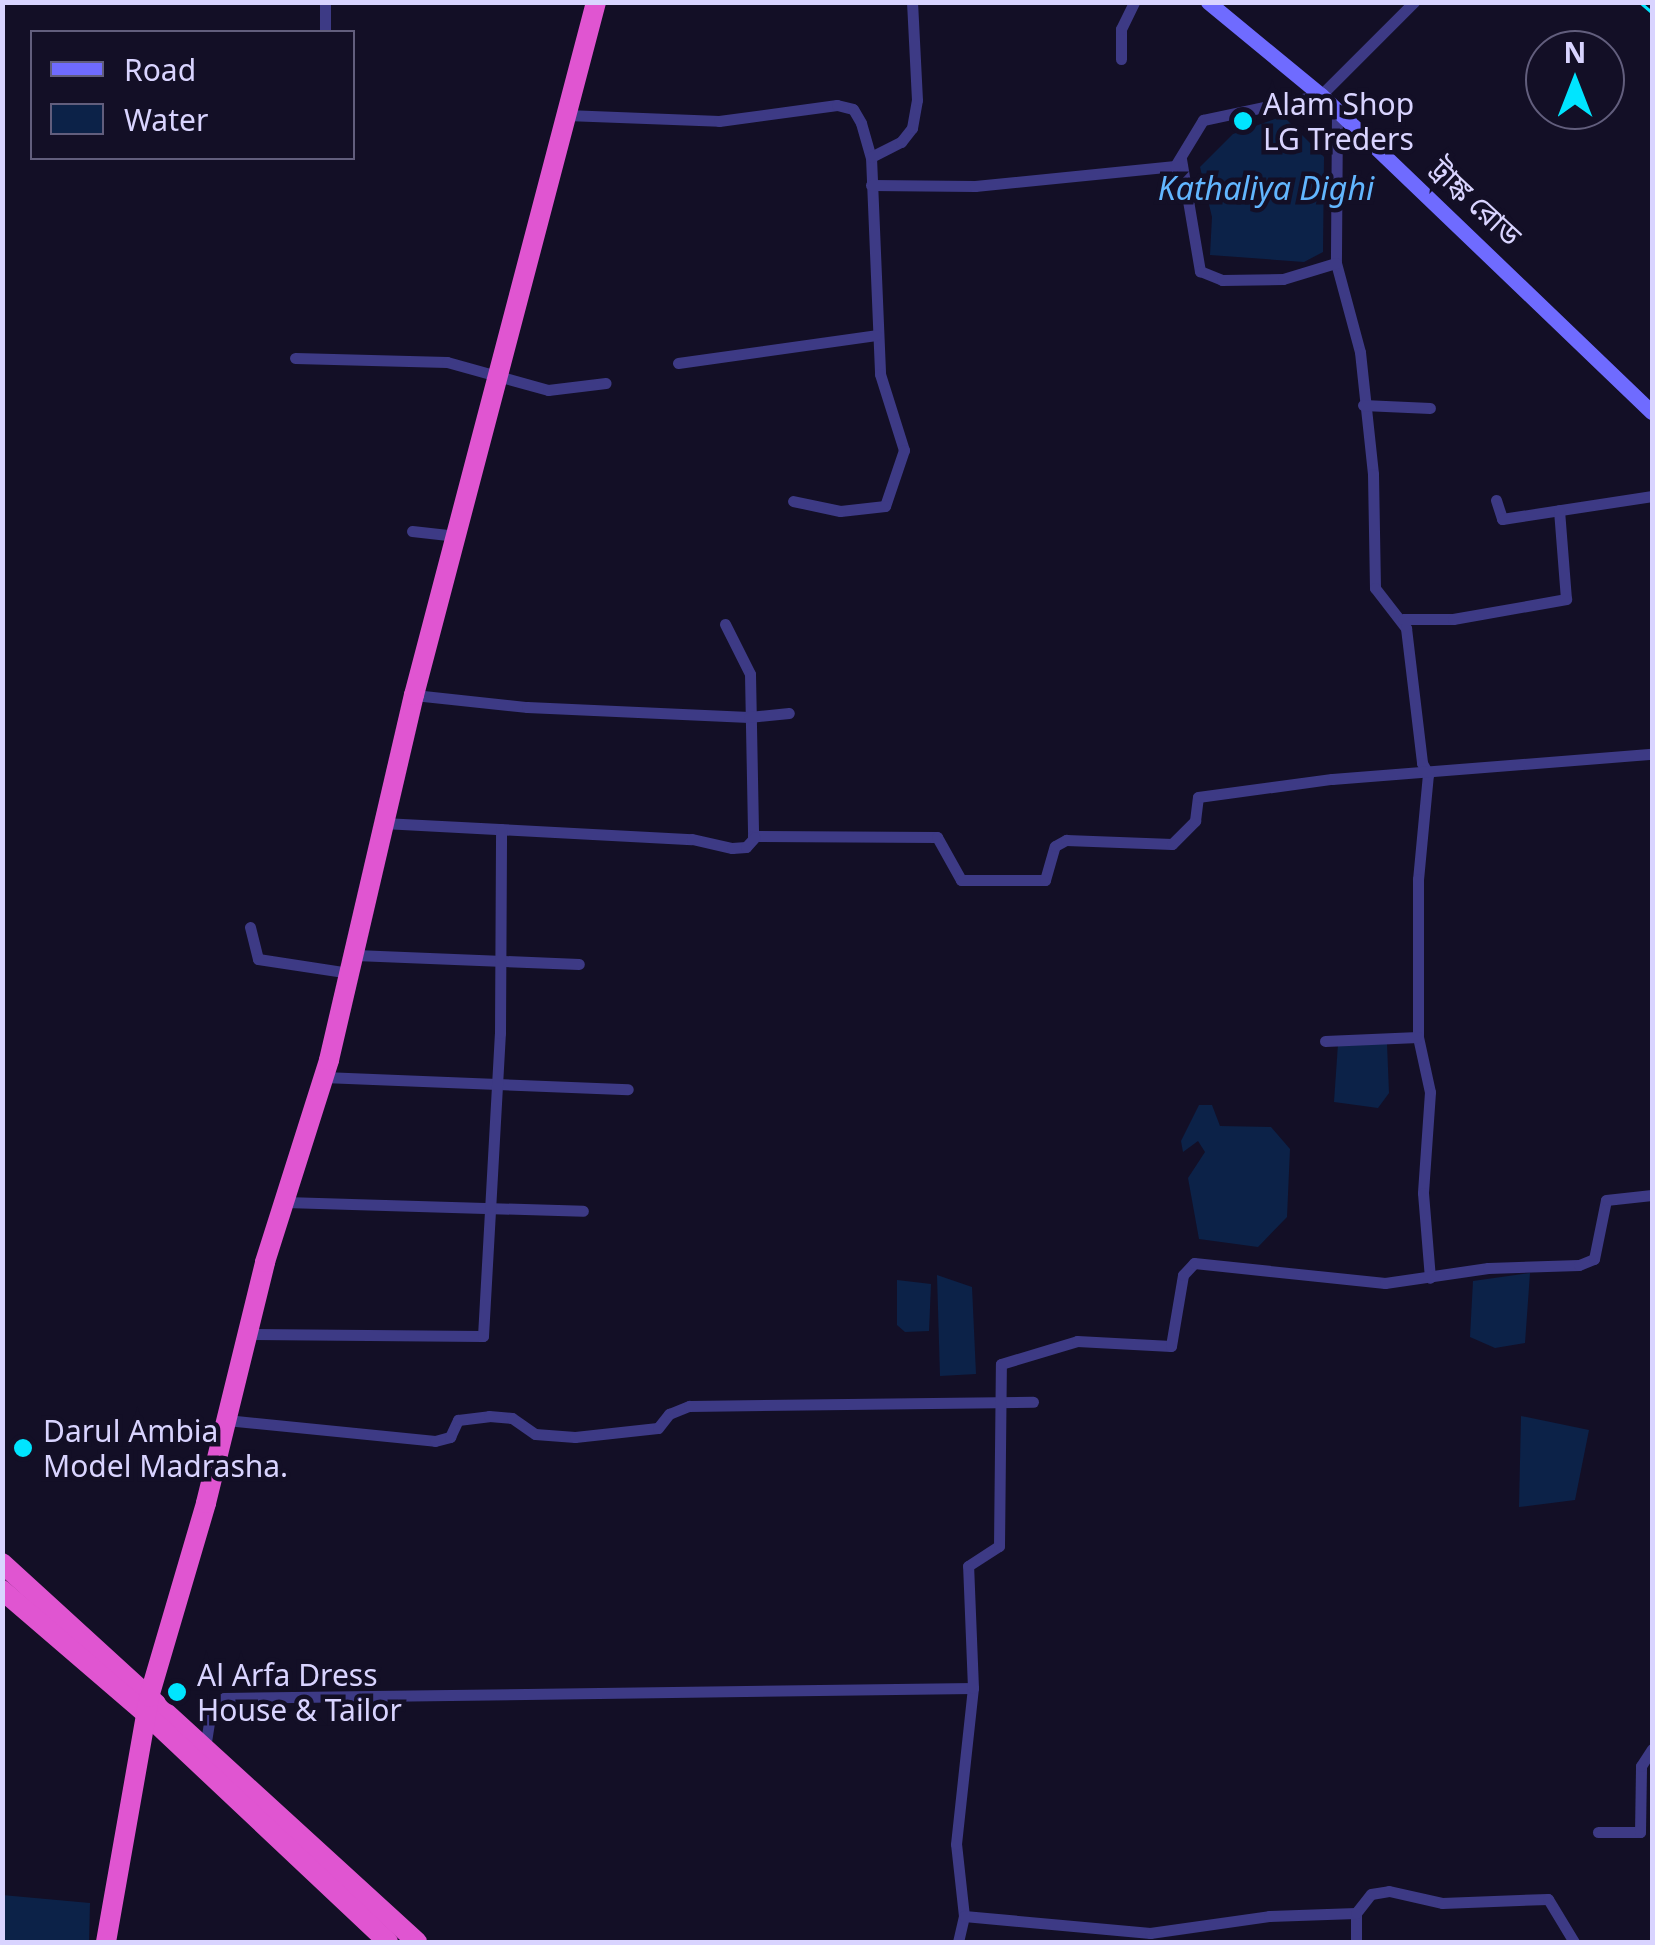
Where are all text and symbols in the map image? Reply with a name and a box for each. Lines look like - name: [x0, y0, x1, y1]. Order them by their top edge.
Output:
- legend: [30, 30, 355, 160]
- north arrow: [1525, 30, 1625, 130]
- text: N: [1564, 33, 1586, 71]
- text: Road: [124, 49, 196, 90]
- place label: Alam Shop LG Treders: [1263, 86, 1414, 156]
- text: Water: [124, 99, 208, 140]
- marker: Alam Shop LG Treders: [1232, 110, 1254, 132]
- street label: ট্রাঙ্ক রোড: [1423, 151, 1529, 253]
- water label: Kathaliya Dighi: [1158, 169, 1374, 207]
- place label: Darul Ambia Model Madrasha.: [43, 1413, 288, 1484]
- marker: Darul Ambia Model Madrasha.: [12, 1437, 34, 1459]
- place label: Al Arfa Dress House & Tailor: [197, 1657, 402, 1728]
- marker: Al Arfa Dress House & Tailor: [166, 1681, 188, 1703]

